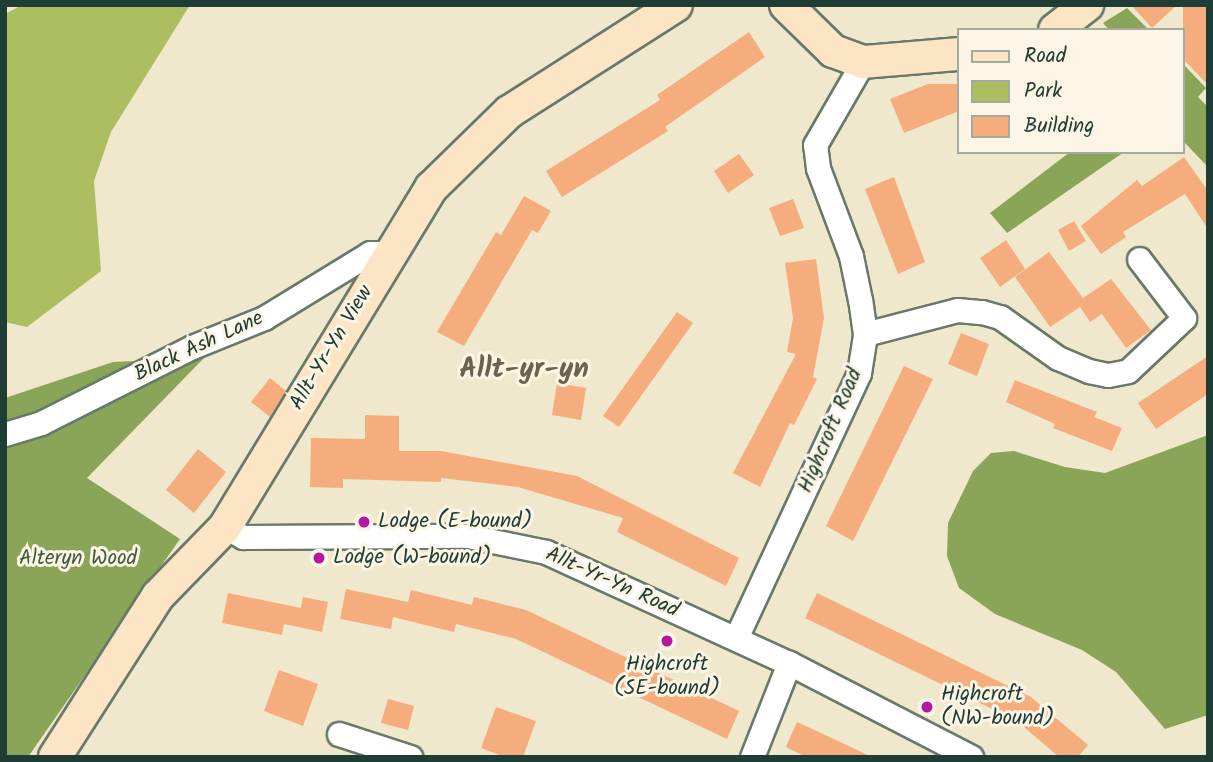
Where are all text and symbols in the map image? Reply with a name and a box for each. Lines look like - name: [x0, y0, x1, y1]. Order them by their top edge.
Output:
- legend: [958, 28, 1185, 154]
- text: Road: [1024, 40, 1066, 73]
- text: Park: [1024, 75, 1062, 108]
- text: Building: [1024, 110, 1094, 143]
- street label: Allt-Yr-Yn View: [285, 281, 379, 415]
- street label: Black Ash Lane: [131, 306, 267, 388]
- district label: Allt-yr-yn: [459, 353, 589, 387]
- street label: Highcroft Road: [793, 365, 869, 497]
- place label: Lodge (E-bound): [378, 509, 532, 535]
- marker: Lodge (E-bound): [356, 514, 372, 530]
- street label: Allt-Yr-Yn Road: [541, 542, 683, 624]
- place label: Lodge (W-bound): [333, 545, 491, 571]
- park label: Alteryn Wood: [19, 546, 137, 572]
- marker: Lodge (W-bound): [311, 550, 327, 566]
- marker: Highcroft (SE-bound): [659, 633, 675, 649]
- place label: Highcroft (SE-bound): [614, 652, 720, 702]
- place label: Highcroft (NW-bound): [941, 682, 1054, 732]
- marker: Highcroft (NW-bound): [919, 699, 935, 715]

